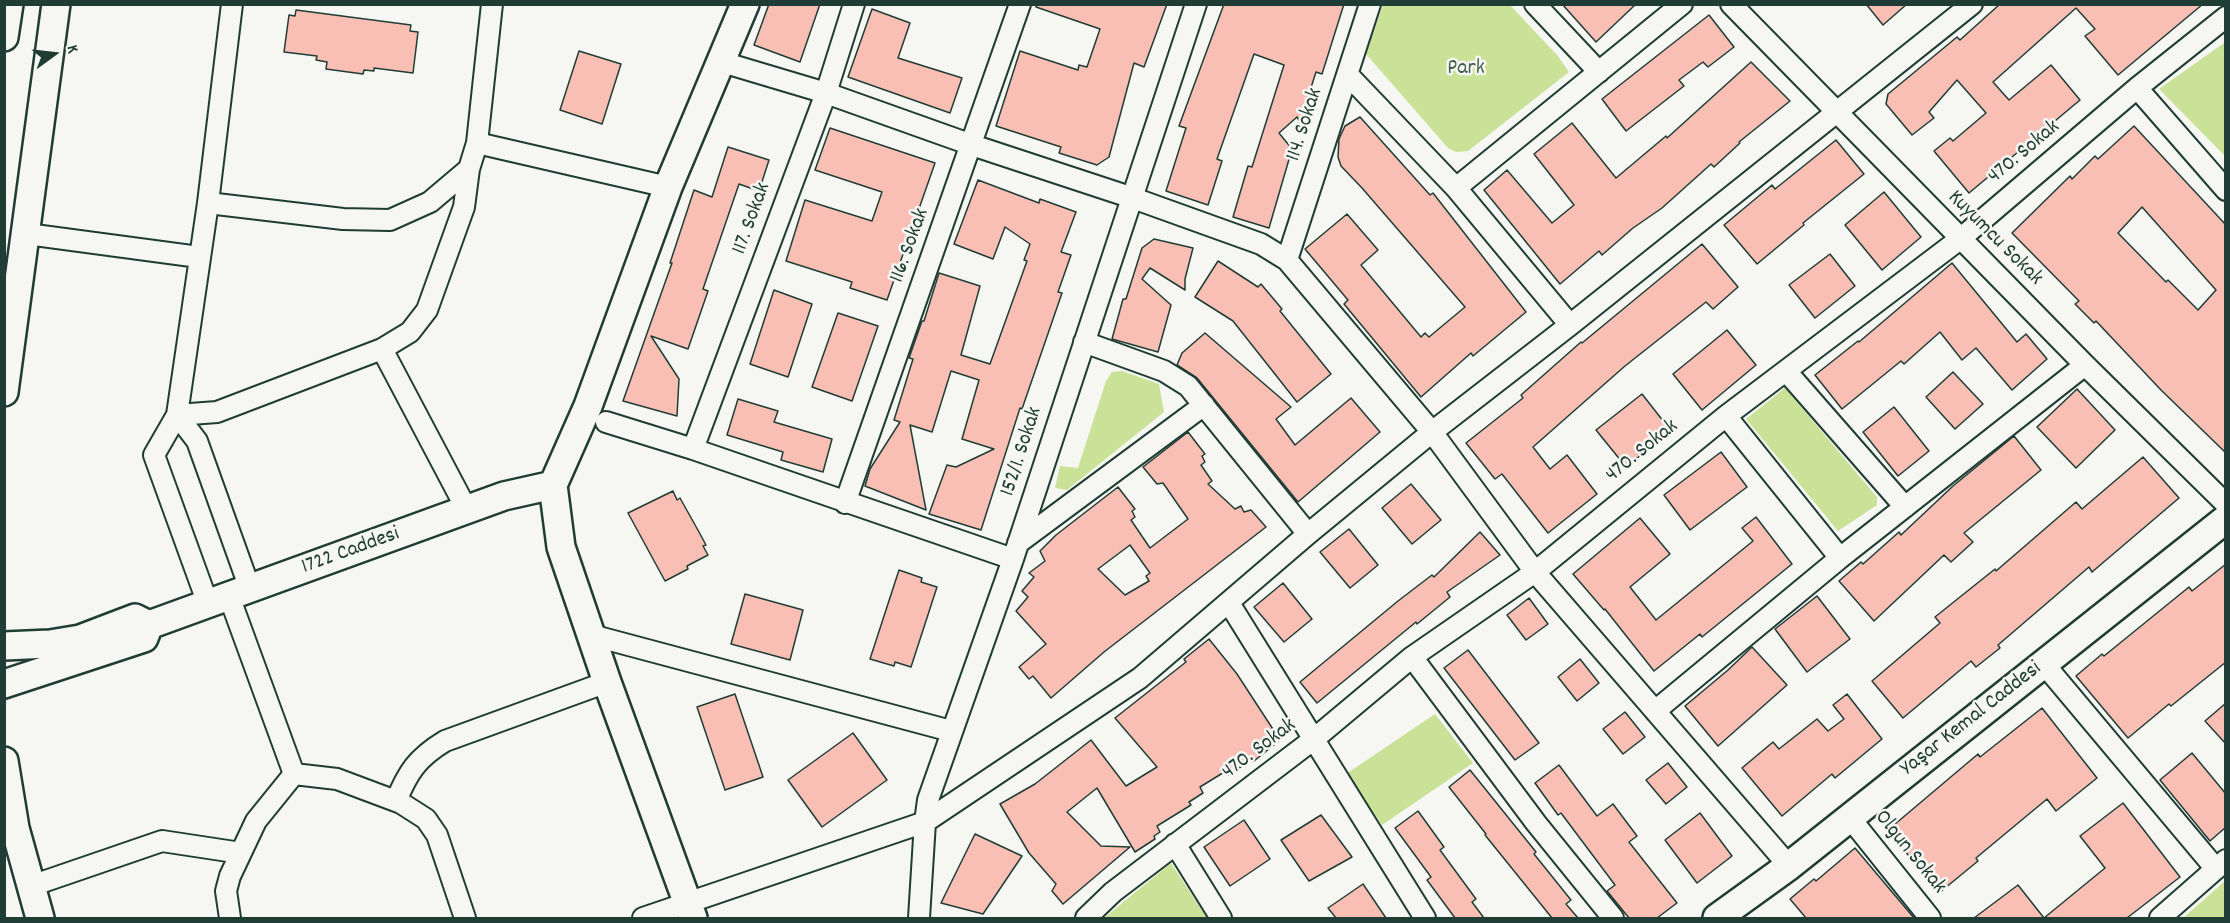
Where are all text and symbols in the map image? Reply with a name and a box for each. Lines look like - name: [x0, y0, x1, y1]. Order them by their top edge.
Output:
- north arrow: [24, 24, 84, 84]
- text: K: [60, 43, 84, 56]
- park label: Park: [1447, 57, 1485, 83]
- street label: 114. Sokak: [1282, 85, 1330, 165]
- street label: 470. Sokak: [1984, 115, 2066, 191]
- street label: 117. Sokak: [728, 179, 778, 259]
- street label: Kuyumcu Sokak: [1941, 186, 2047, 292]
- street label: 116. Sokak: [885, 205, 937, 287]
- street label: 152/1. Sokak: [996, 404, 1050, 500]
- street label: 470. Sokak: [1601, 415, 1685, 489]
- street label: 1722 Caddesi: [298, 522, 404, 582]
- street label: Yaşar Kemal Caddesi: [1896, 657, 2048, 783]
- street label: 470. Sokak: [1218, 714, 1302, 786]
- street label: Olgun Sokak: [1867, 806, 1951, 900]

